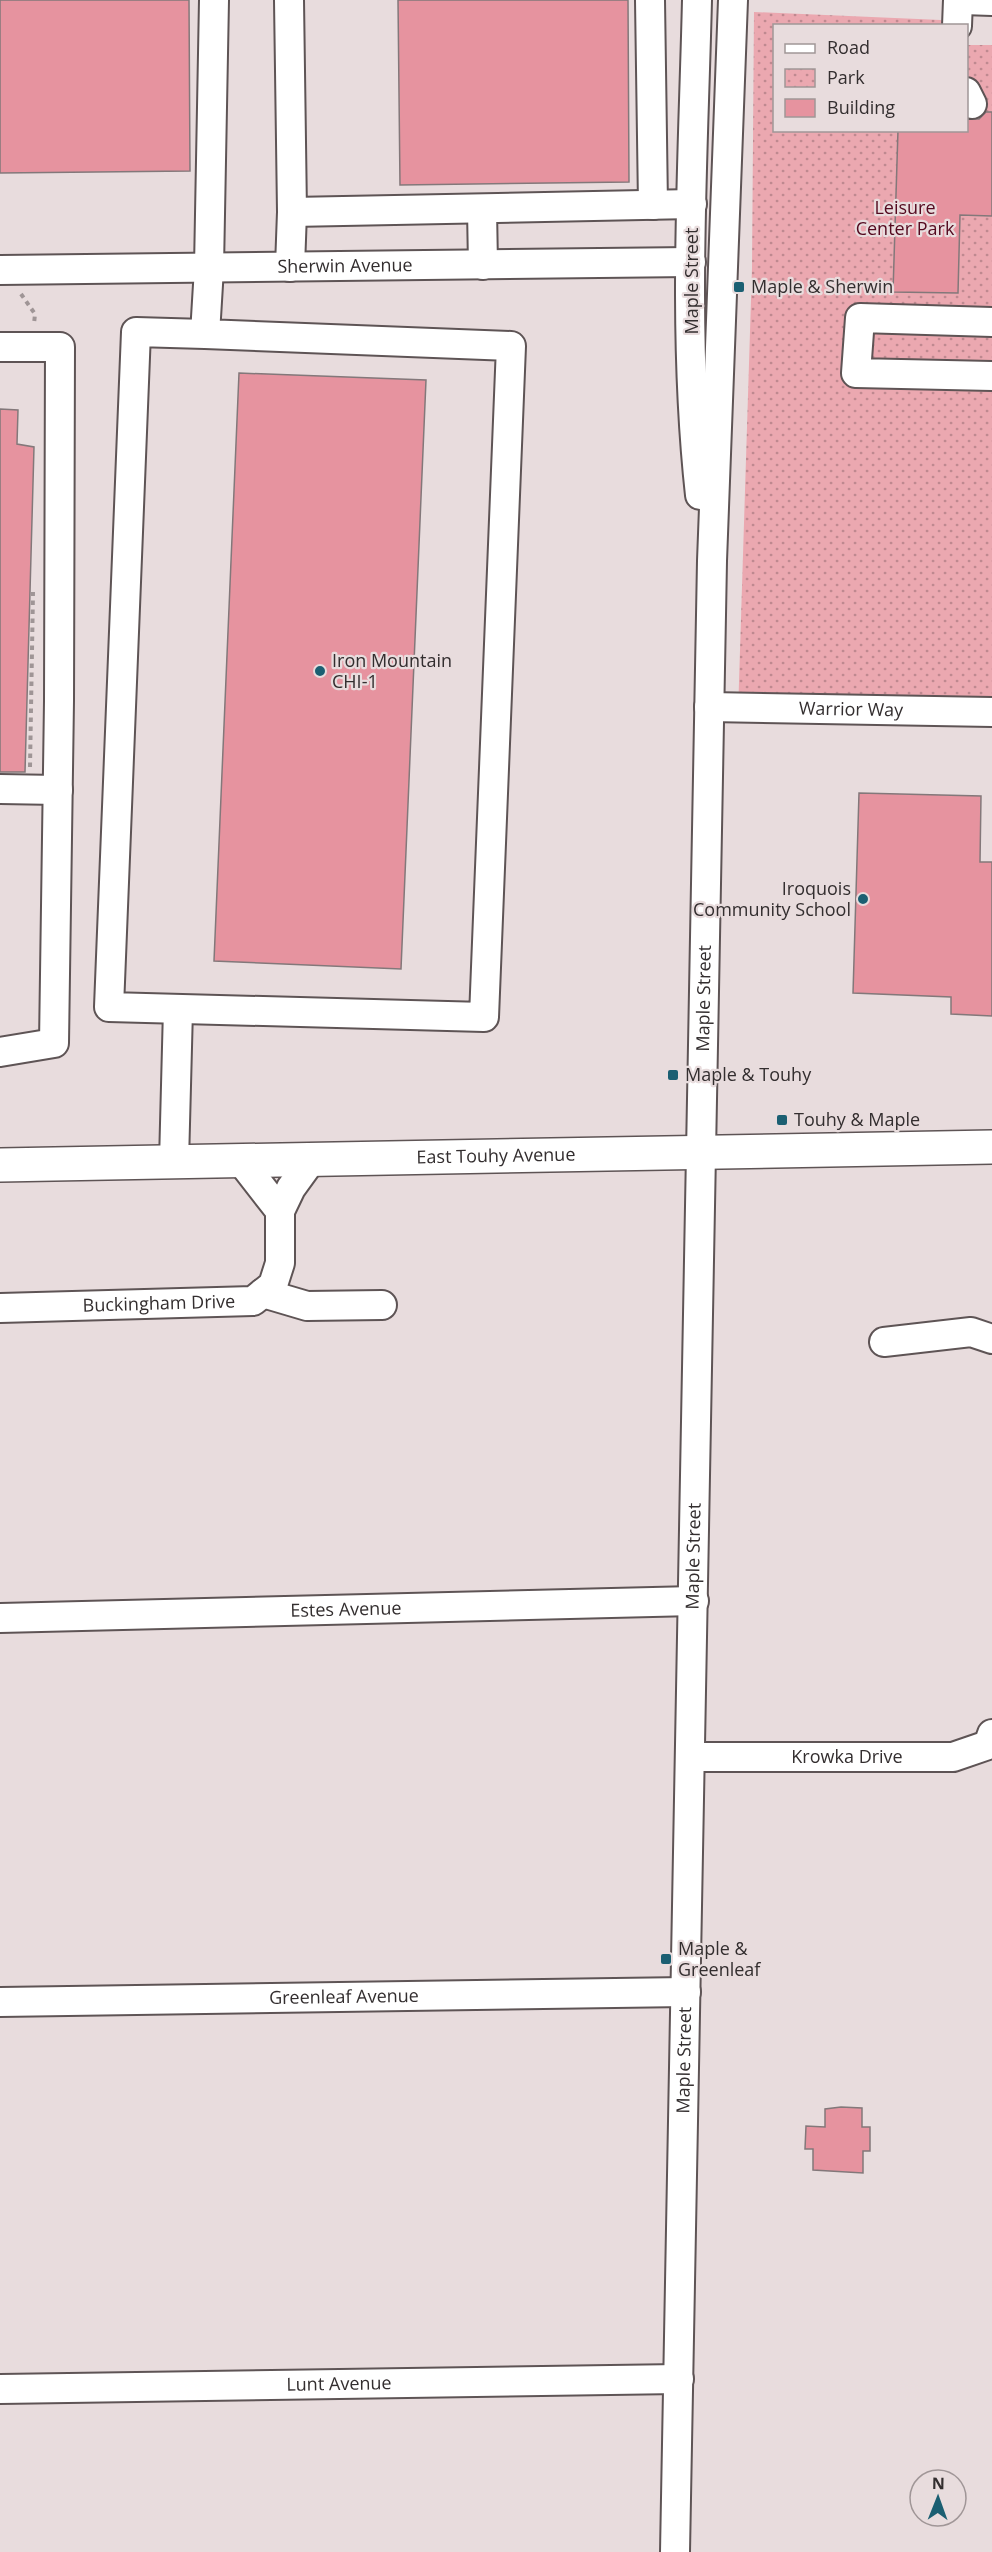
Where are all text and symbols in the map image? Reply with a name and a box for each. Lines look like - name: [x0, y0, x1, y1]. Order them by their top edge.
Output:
- legend: [773, 24, 968, 132]
- text: Road: [827, 35, 870, 59]
- text: Park: [827, 65, 865, 89]
- text: Building: [827, 95, 895, 119]
- park label: Leisure Center Park: [856, 195, 955, 240]
- street label: Maple Street: [679, 228, 703, 334]
- street label: Sherwin Avenue: [277, 252, 413, 278]
- place label: Maple & Sherwin: [751, 274, 893, 298]
- marker: Maple & Sherwin: [732, 280, 746, 294]
- place label: Iron Mountain CHI-1: [332, 648, 452, 693]
- marker: Iron Mountain CHI-1: [313, 664, 327, 678]
- street label: Warrior Way: [799, 696, 904, 721]
- place label: Iroquois Community School: [693, 876, 851, 921]
- marker: Iroquois Community School: [856, 892, 870, 906]
- street label: Maple Street: [690, 945, 716, 1052]
- place label: Maple & Touhy: [685, 1062, 812, 1086]
- marker: Maple & Touhy: [666, 1068, 680, 1082]
- place label: Touhy & Maple: [794, 1107, 920, 1131]
- marker: Touhy & Maple: [775, 1113, 789, 1127]
- street label: East Touhy Avenue: [416, 1142, 576, 1168]
- street label: Buckingham Drive: [82, 1288, 236, 1317]
- street label: Maple Street: [680, 1503, 705, 1610]
- street label: Estes Avenue: [290, 1595, 402, 1622]
- street label: Krowka Drive: [791, 1744, 903, 1768]
- place label: Maple & Greenleaf: [678, 1936, 761, 1981]
- marker: Maple & Greenleaf: [659, 1952, 673, 1966]
- street label: Greenleaf Avenue: [269, 1983, 419, 2009]
- street label: Maple Street: [670, 2006, 696, 2114]
- street label: Lunt Avenue: [286, 2370, 392, 2396]
- north arrow: [908, 2468, 968, 2528]
- text: N: [932, 2472, 945, 2494]

